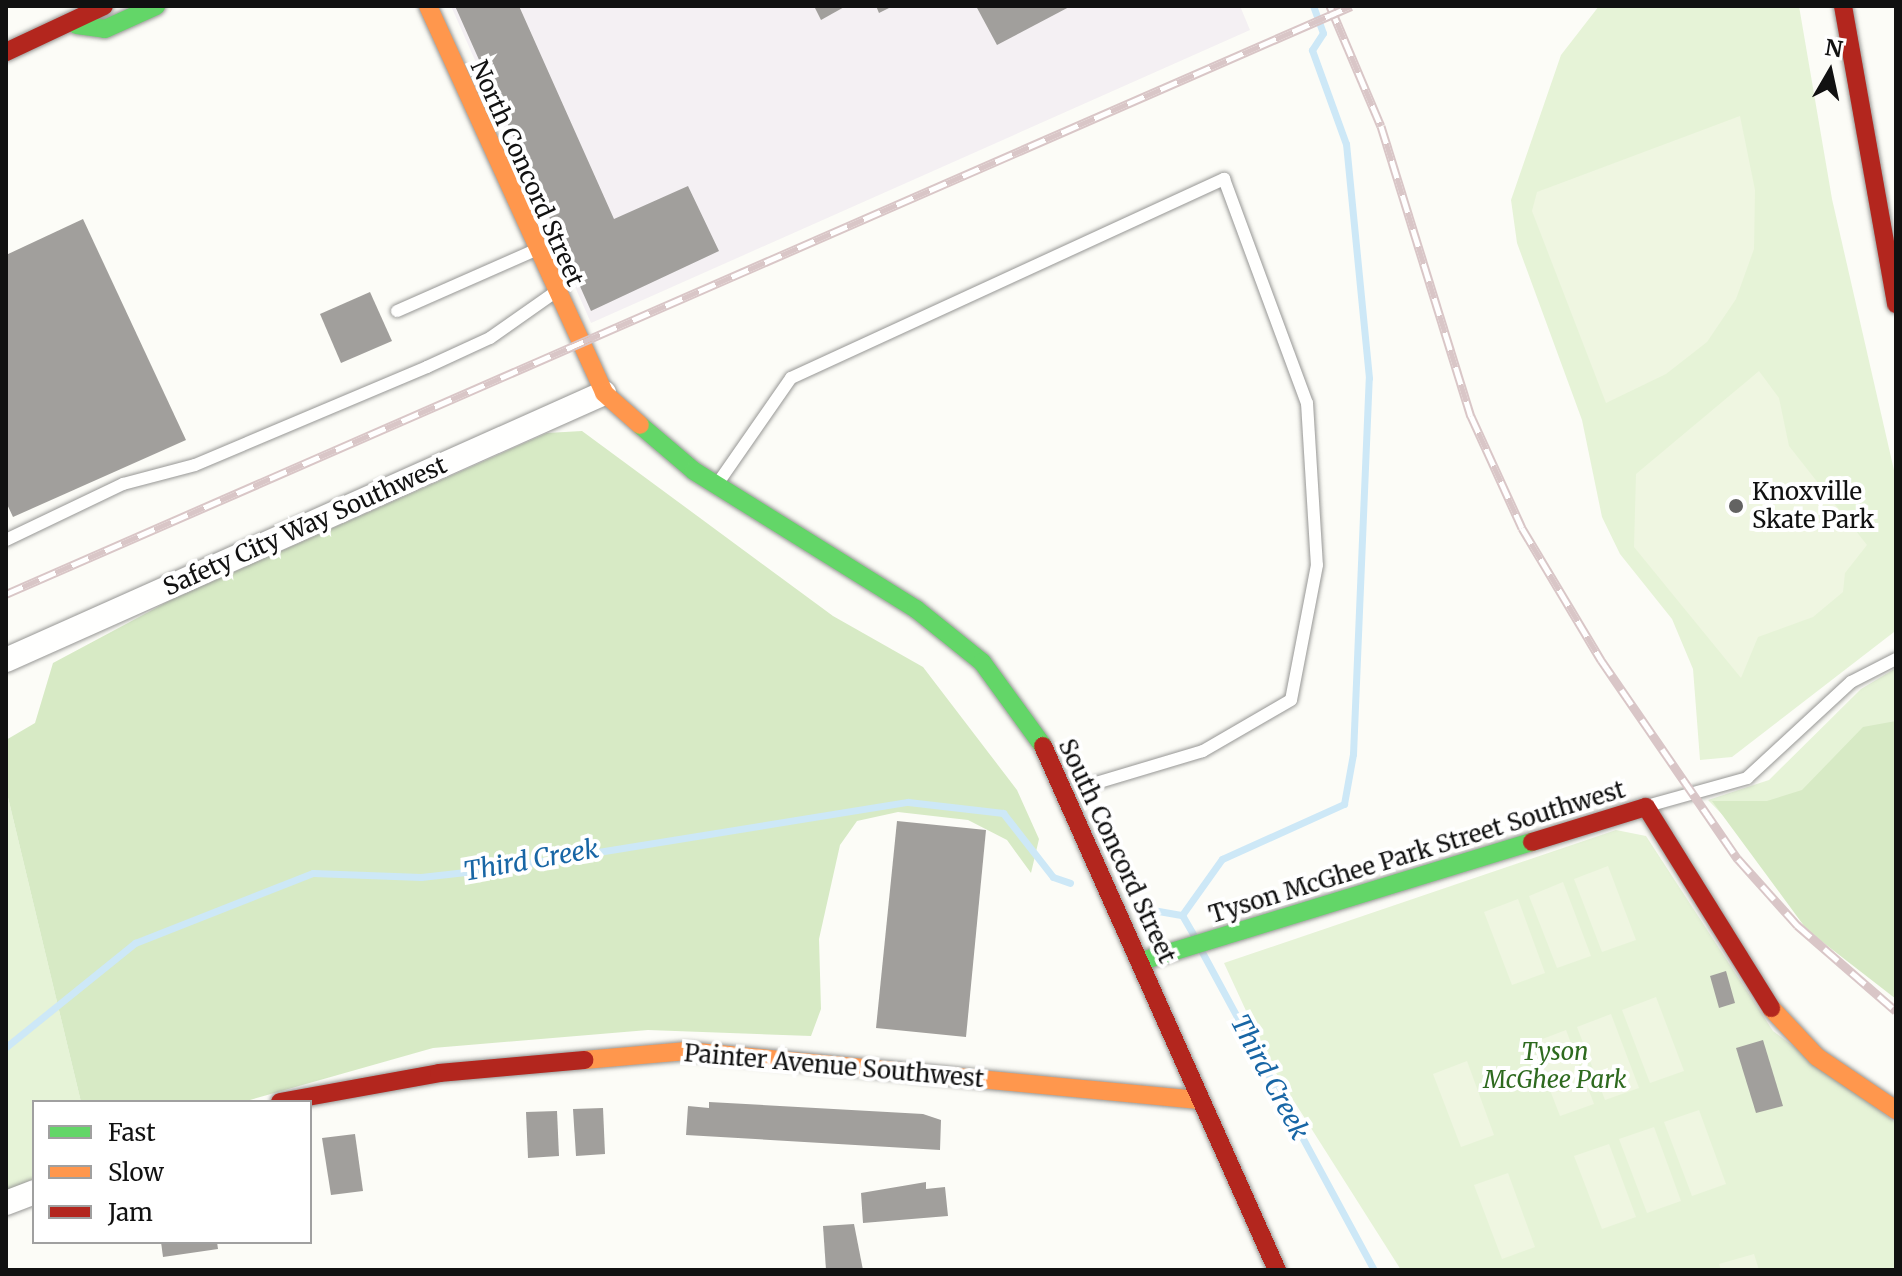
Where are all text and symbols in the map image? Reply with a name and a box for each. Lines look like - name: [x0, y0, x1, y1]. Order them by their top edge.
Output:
- north arrow: [1790, 32, 1870, 112]
- text: N: [1823, 33, 1845, 63]
- street label: North Concord Street: [464, 56, 590, 290]
- street label: Safety City Way Southwest: [159, 450, 451, 602]
- place label: Knoxville Skate Park: [1752, 478, 1874, 534]
- marker: Knoxville Skate Park: [1727, 497, 1745, 515]
- street label: South Concord Street: [1052, 734, 1182, 968]
- street label: Tyson McGhee Park Street Southwest: [1205, 775, 1629, 929]
- water label: Third Creek: [461, 833, 601, 887]
- water label: Third Creek: [1224, 1009, 1316, 1145]
- park label: Tyson McGhee Park: [1483, 1038, 1627, 1094]
- street label: Painter Avenue Southwest: [683, 1039, 985, 1093]
- legend: [32, 1100, 312, 1244]
- text: Fast: [108, 1117, 156, 1148]
- text: Slow: [108, 1157, 164, 1188]
- text: Jam: [108, 1197, 153, 1228]

